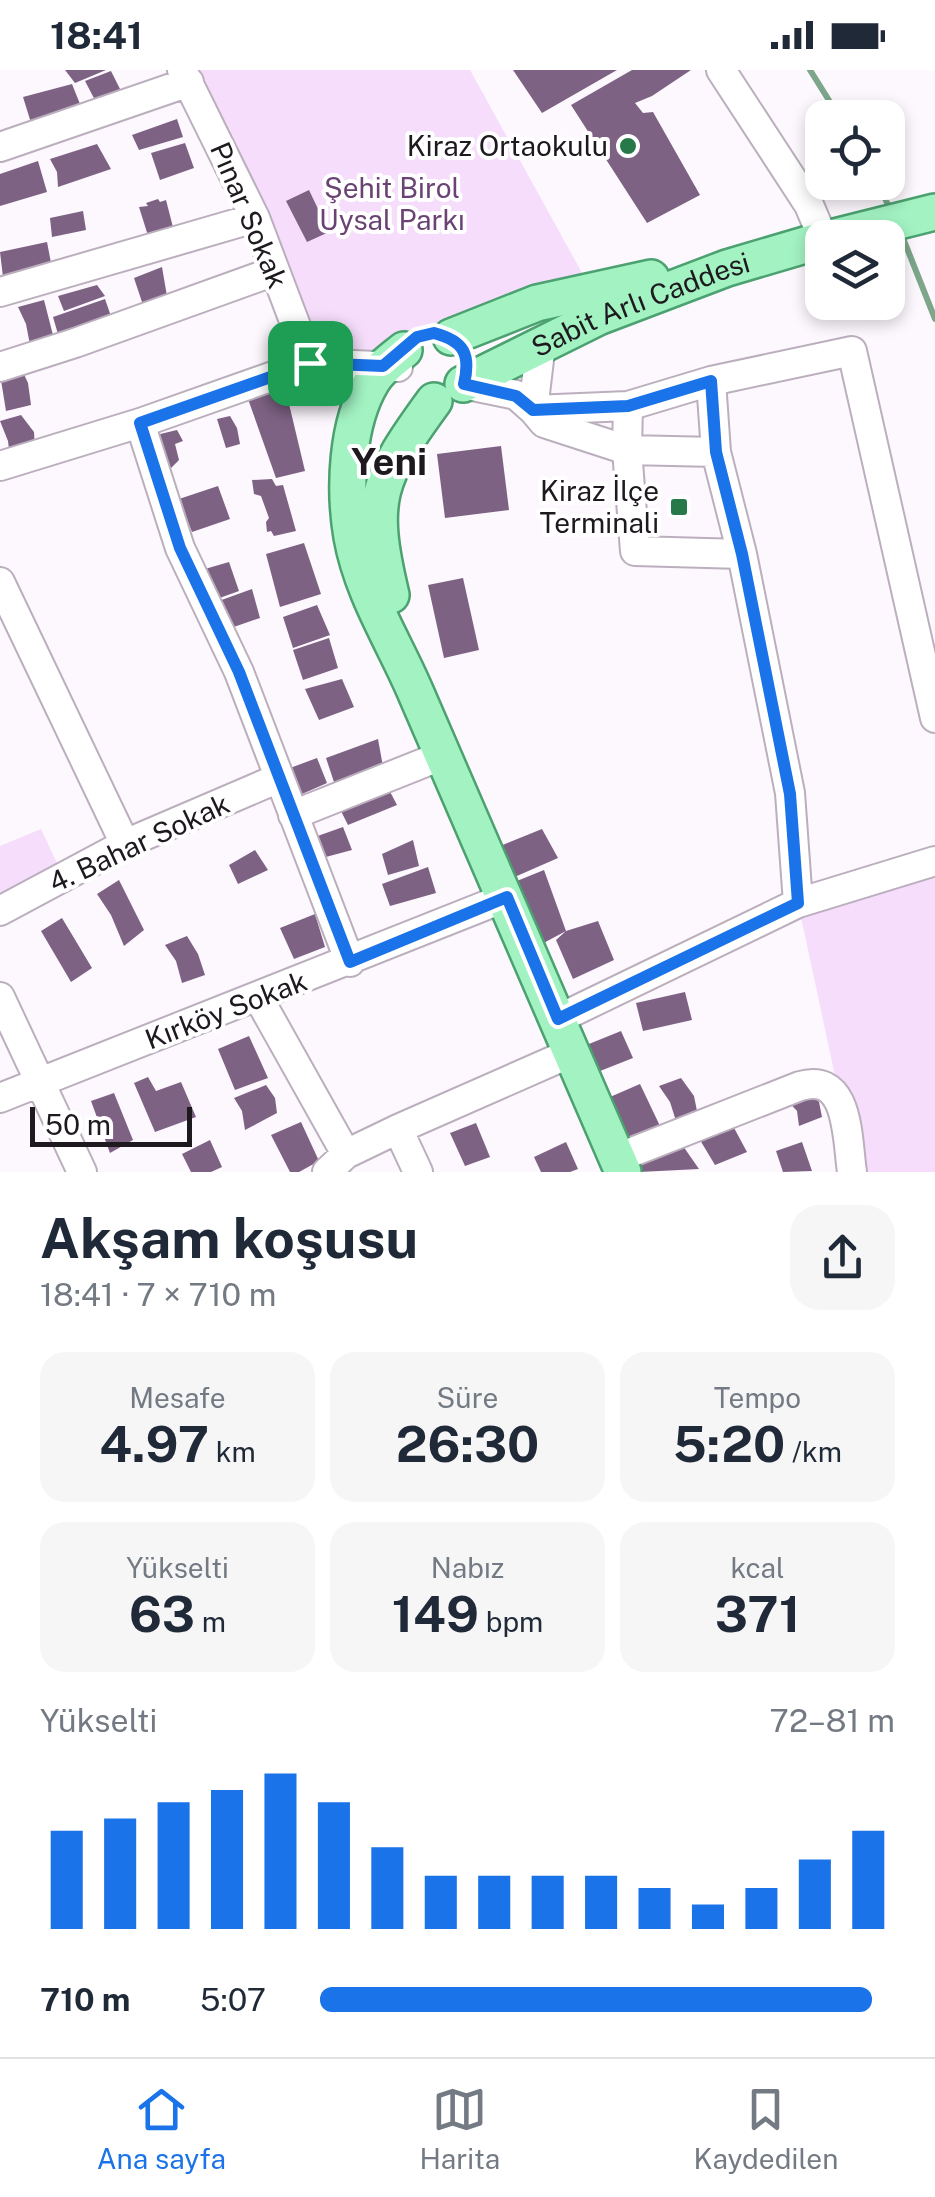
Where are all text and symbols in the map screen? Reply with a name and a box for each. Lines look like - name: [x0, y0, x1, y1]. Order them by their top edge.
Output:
- text: 18:41: [50, 13, 143, 58]
- map controls: [805, 100, 905, 320]
- button: locate: [805, 100, 905, 200]
- place label: Kiraz Ortaokulu: [407, 129, 608, 162]
- marker: Kiraz Ortaokulu: [617, 135, 639, 157]
- street label: Pınar Sokak: [204, 137, 295, 293]
- park label: Şehit Birol Uysal Parkı: [319, 171, 465, 236]
- button: layers: [805, 220, 905, 320]
- street label: Sabit Arlı Caddesi: [526, 245, 753, 363]
- pin: [268, 321, 353, 406]
- icon: arrive: [283, 336, 338, 391]
- district label: Yeni: [351, 439, 427, 484]
- place label: Kiraz İlçe Terminali: [540, 474, 659, 539]
- marker: Kiraz İlçe Terminali: [668, 496, 690, 518]
- street label: 4. Bahar Sokak: [43, 786, 234, 899]
- street label: Kırköy Sokak: [140, 964, 311, 1055]
- scale bar: [30, 1102, 192, 1146]
- text: 50 m: [45, 1108, 111, 1141]
- button: share: [790, 1205, 895, 1310]
- text: Akşam koşusu: [40, 1206, 418, 1270]
- text: 18:41 · 7 × 710 m: [40, 1276, 277, 1313]
- text: Mesafe: [129, 1381, 226, 1414]
- text: Süre: [437, 1381, 498, 1414]
- text: Tempo: [714, 1381, 801, 1414]
- text: 4.97: [99, 1414, 209, 1473]
- text: 26:30: [396, 1414, 539, 1473]
- text: 5:20: [673, 1414, 785, 1473]
- text: km: [209, 1435, 256, 1468]
- text: /km: [785, 1435, 842, 1468]
- text: Yükselti: [126, 1551, 229, 1584]
- text: Nabız: [431, 1551, 504, 1584]
- text: kcal: [730, 1551, 785, 1584]
- text: 63: [129, 1584, 195, 1643]
- text: 149: [392, 1584, 479, 1643]
- text: 371: [715, 1584, 800, 1643]
- text: m: [195, 1605, 226, 1638]
- text: bpm: [479, 1605, 543, 1638]
- text: Yükselti: [40, 1702, 157, 1739]
- text: 72–81 m: [770, 1702, 895, 1739]
- text: 710 m: [40, 1981, 131, 2018]
- text: 5:07: [200, 1981, 266, 2018]
- tab: Ana sayfa: [97, 2082, 226, 2175]
- tab: Harita: [419, 2082, 500, 2175]
- tab: Kaydedilen: [694, 2082, 838, 2175]

